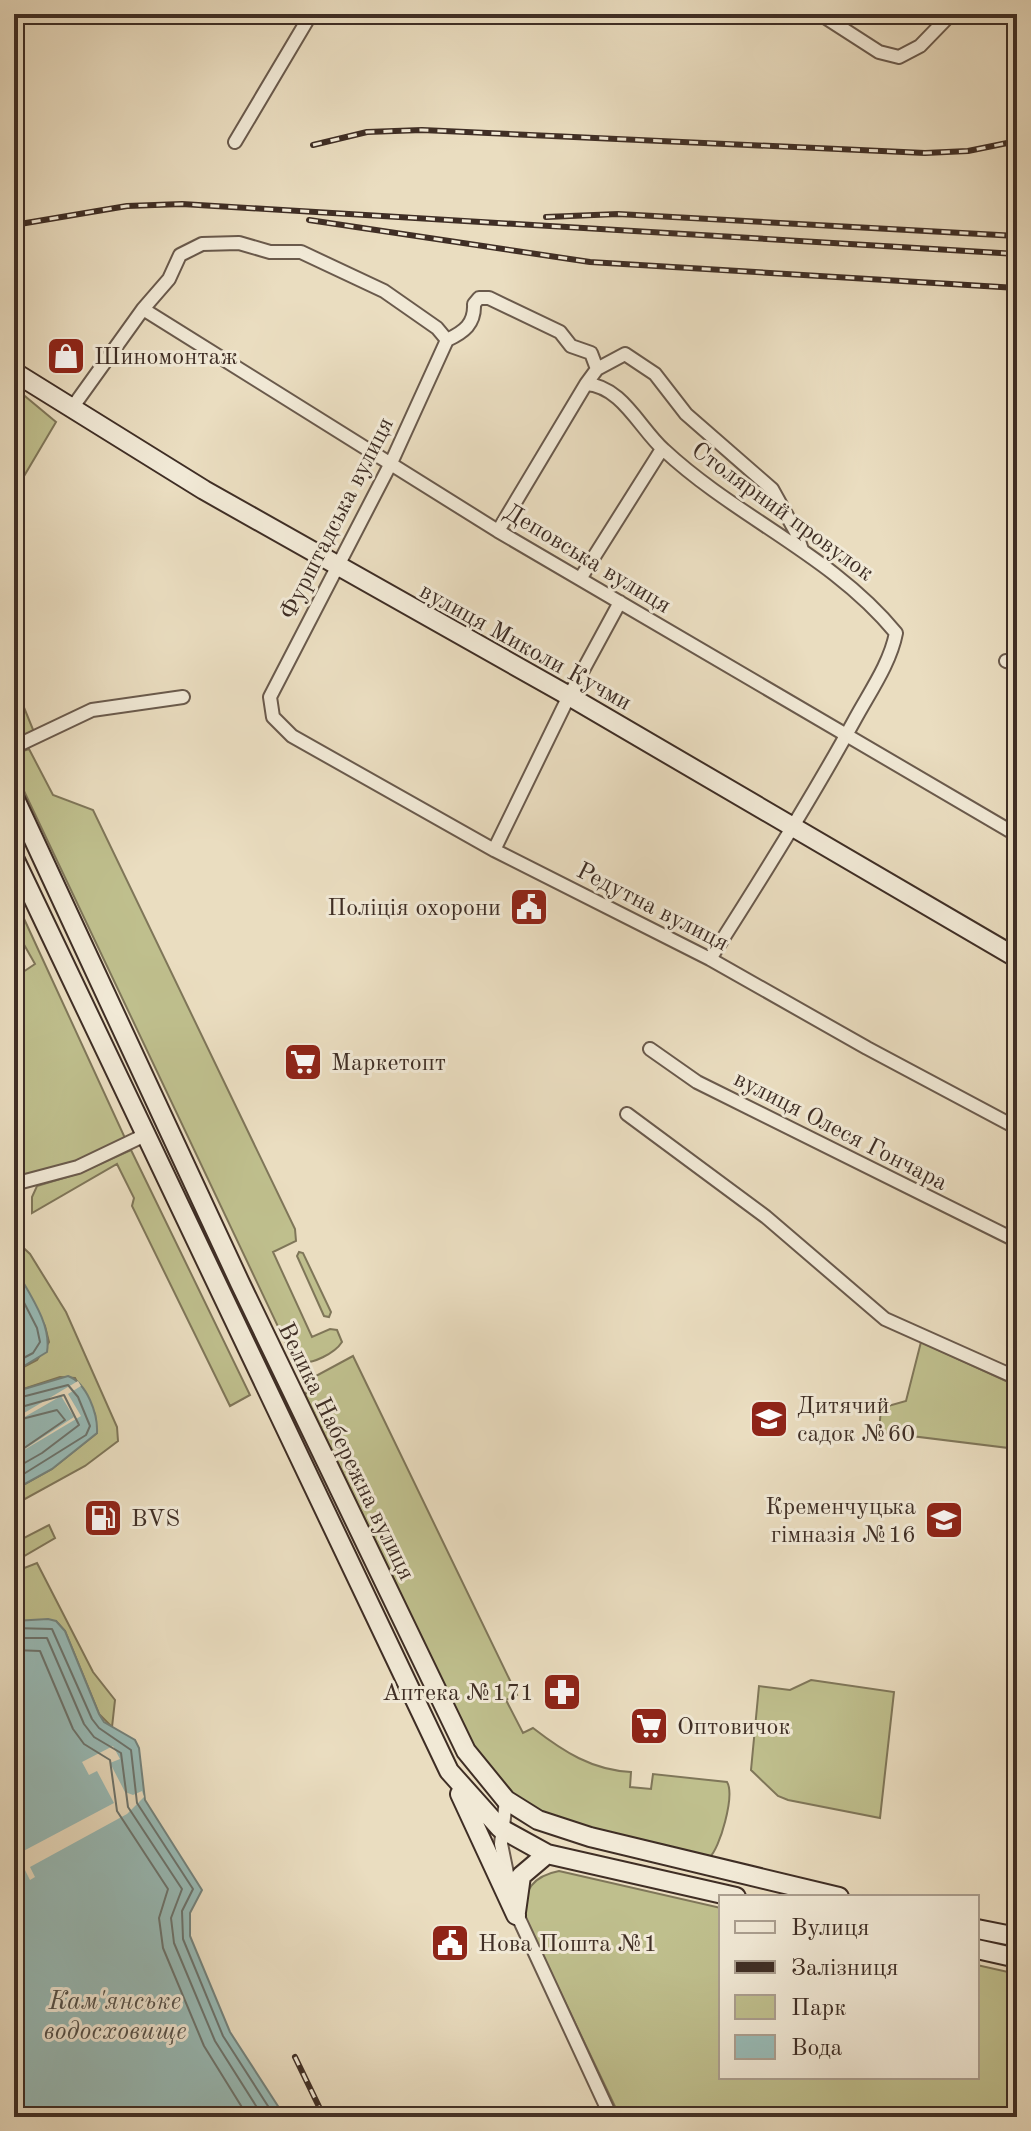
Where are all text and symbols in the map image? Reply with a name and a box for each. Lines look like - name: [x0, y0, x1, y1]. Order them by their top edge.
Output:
- shop icon: Шиномонтаж: [45, 335, 87, 377]
- place label: Шиномонтаж: [94, 346, 238, 370]
- street label: Фурштадська вулиця: [276, 414, 399, 624]
- street label: Столярний провулок: [686, 439, 877, 587]
- street label: Деповська вулиця: [499, 501, 675, 619]
- street label: вулиця Миколи Кучми: [415, 580, 635, 716]
- street label: Редутна вулиця: [572, 859, 732, 956]
- public building icon: Поліція охорони: [508, 886, 550, 928]
- place label: Поліція охорони: [327, 897, 501, 921]
- supermarket icon: Маркетопт: [282, 1041, 324, 1083]
- place label: Маркетопт: [331, 1052, 446, 1076]
- street label: вулиця Олеся Гончара: [729, 1068, 951, 1196]
- street label: Велика Набережна вулиця: [272, 1319, 418, 1584]
- place label: Дитячий садок №60: [797, 1395, 915, 1447]
- school or university icon: Дитячий садок №60: [748, 1398, 790, 1440]
- place label: Кременчуцька гімназія №16: [765, 1496, 916, 1548]
- fuel station icon: BVS: [82, 1497, 124, 1539]
- school or university icon: Кременчуцька гімназія №16: [923, 1499, 965, 1541]
- place label: BVS: [131, 1508, 180, 1532]
- pharmacy icon: Аптека №171: [541, 1671, 583, 1713]
- place label: Аптека №171: [382, 1682, 534, 1706]
- supermarket icon: Оптовичок: [628, 1705, 670, 1747]
- place label: Оптовичок: [677, 1716, 791, 1740]
- legend: [719, 1895, 979, 2079]
- text: Вулиця: [791, 1917, 870, 1941]
- public building icon: Нова Пошта №1: [429, 1922, 471, 1964]
- place label: Нова Пошта №1: [478, 1933, 657, 1957]
- text: Залізниця: [791, 1957, 899, 1981]
- water label: Кам'янське водосховище: [43, 1989, 187, 2045]
- text: Парк: [791, 1997, 846, 2021]
- text: Вода: [791, 2037, 843, 2061]

